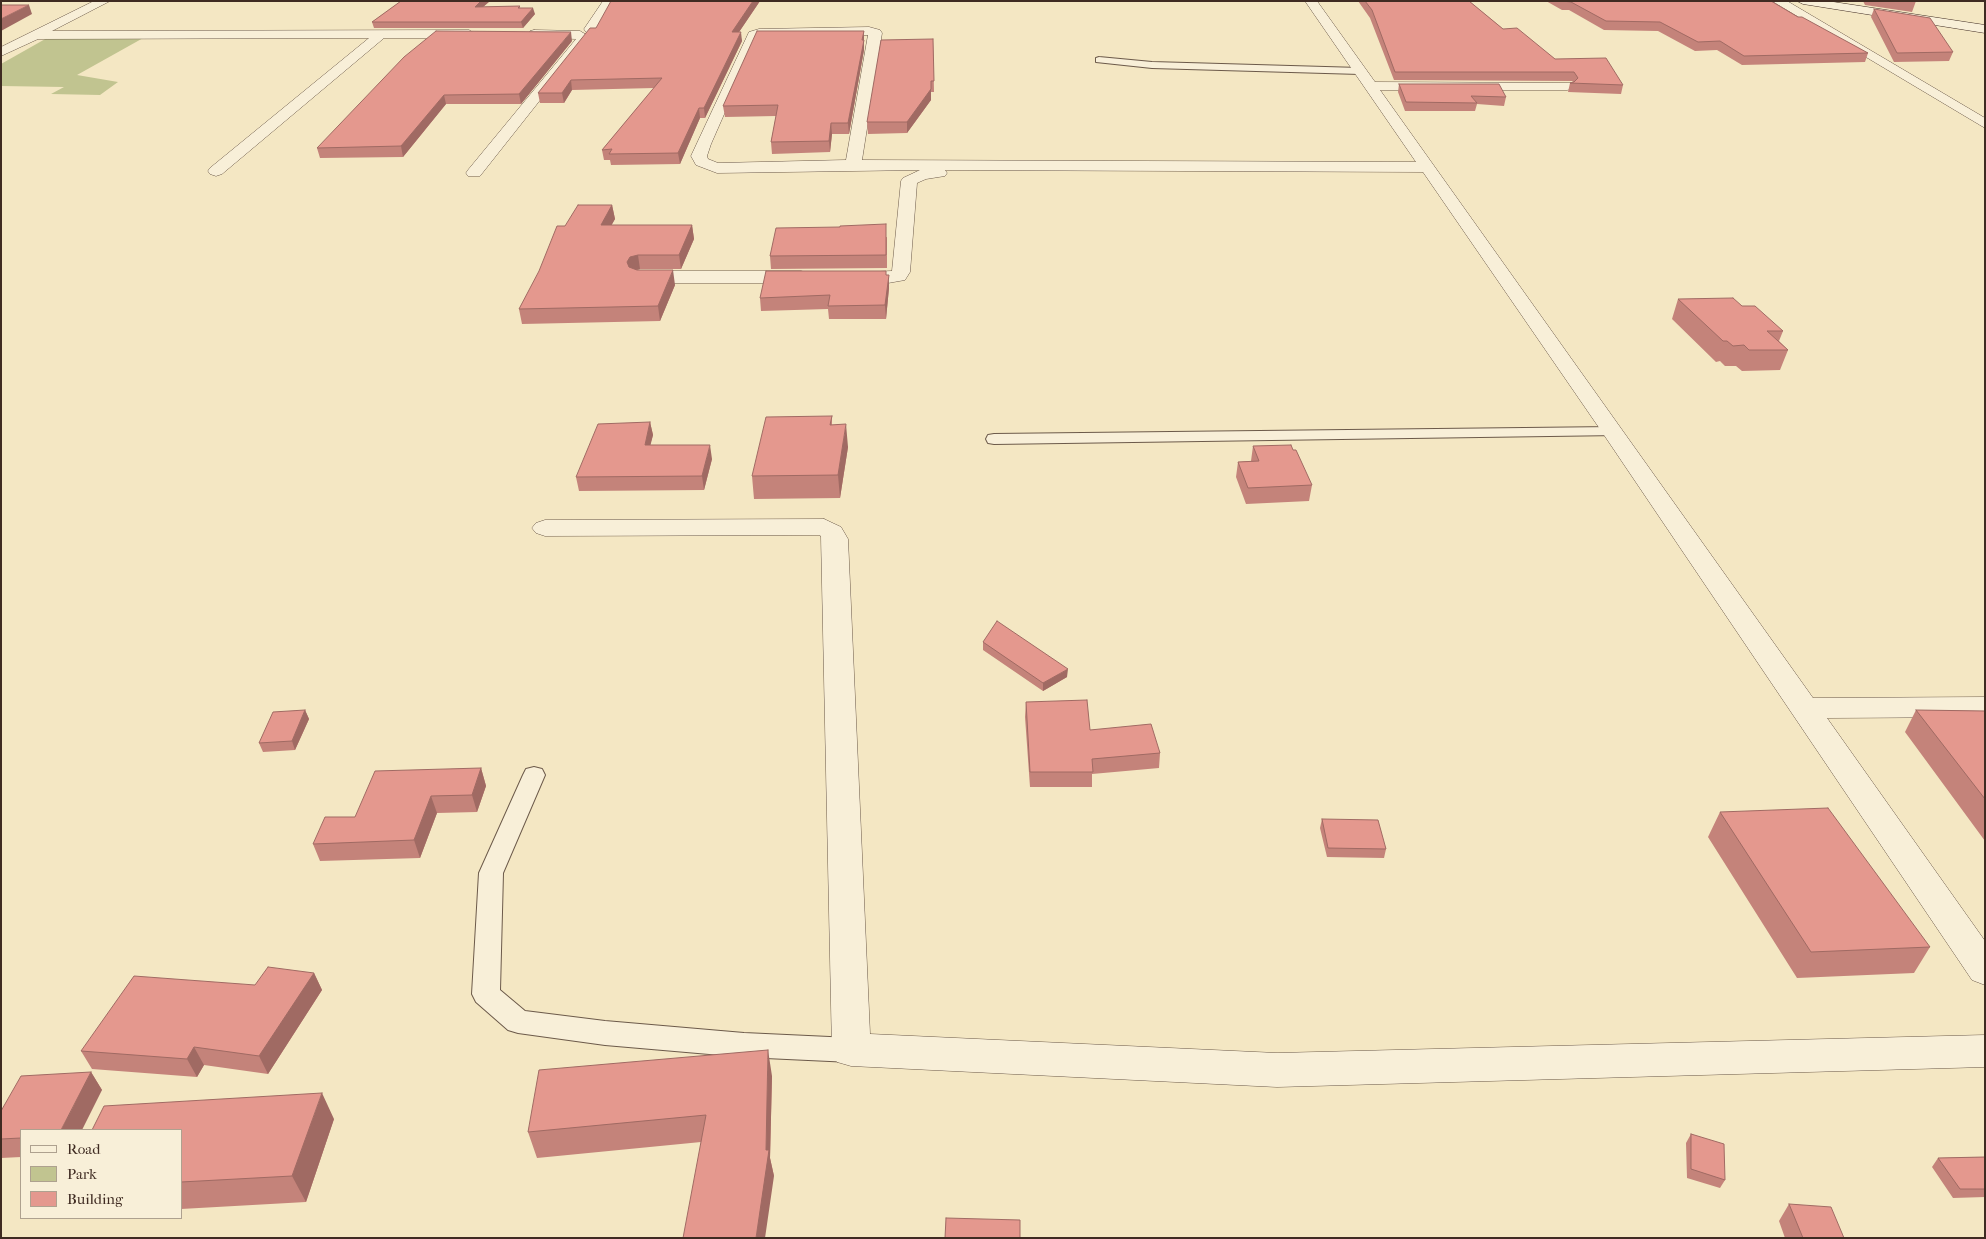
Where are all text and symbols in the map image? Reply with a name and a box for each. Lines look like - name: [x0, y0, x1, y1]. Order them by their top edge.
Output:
- legend: [20, 1129, 182, 1219]
- text: Road: [67, 1140, 100, 1158]
- text: Park: [67, 1165, 97, 1183]
- text: Building: [67, 1190, 123, 1208]

